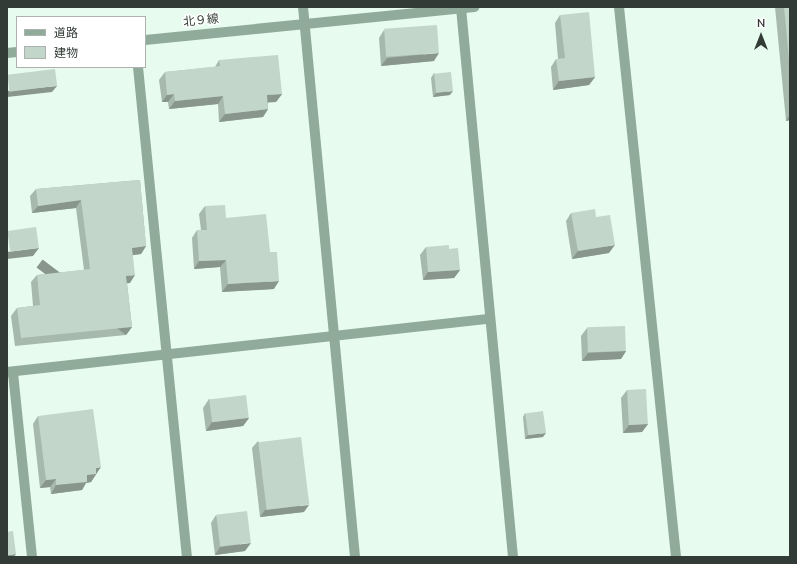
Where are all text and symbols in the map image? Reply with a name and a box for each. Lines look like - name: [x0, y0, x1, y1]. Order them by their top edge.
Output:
- street label: 北９線: [182, 12, 220, 30]
- legend: [16, 16, 146, 68]
- north arrow: [741, 16, 781, 56]
- text: N: [757, 16, 765, 31]
- text: 道路: [54, 25, 78, 41]
- text: 建物: [54, 45, 78, 61]

